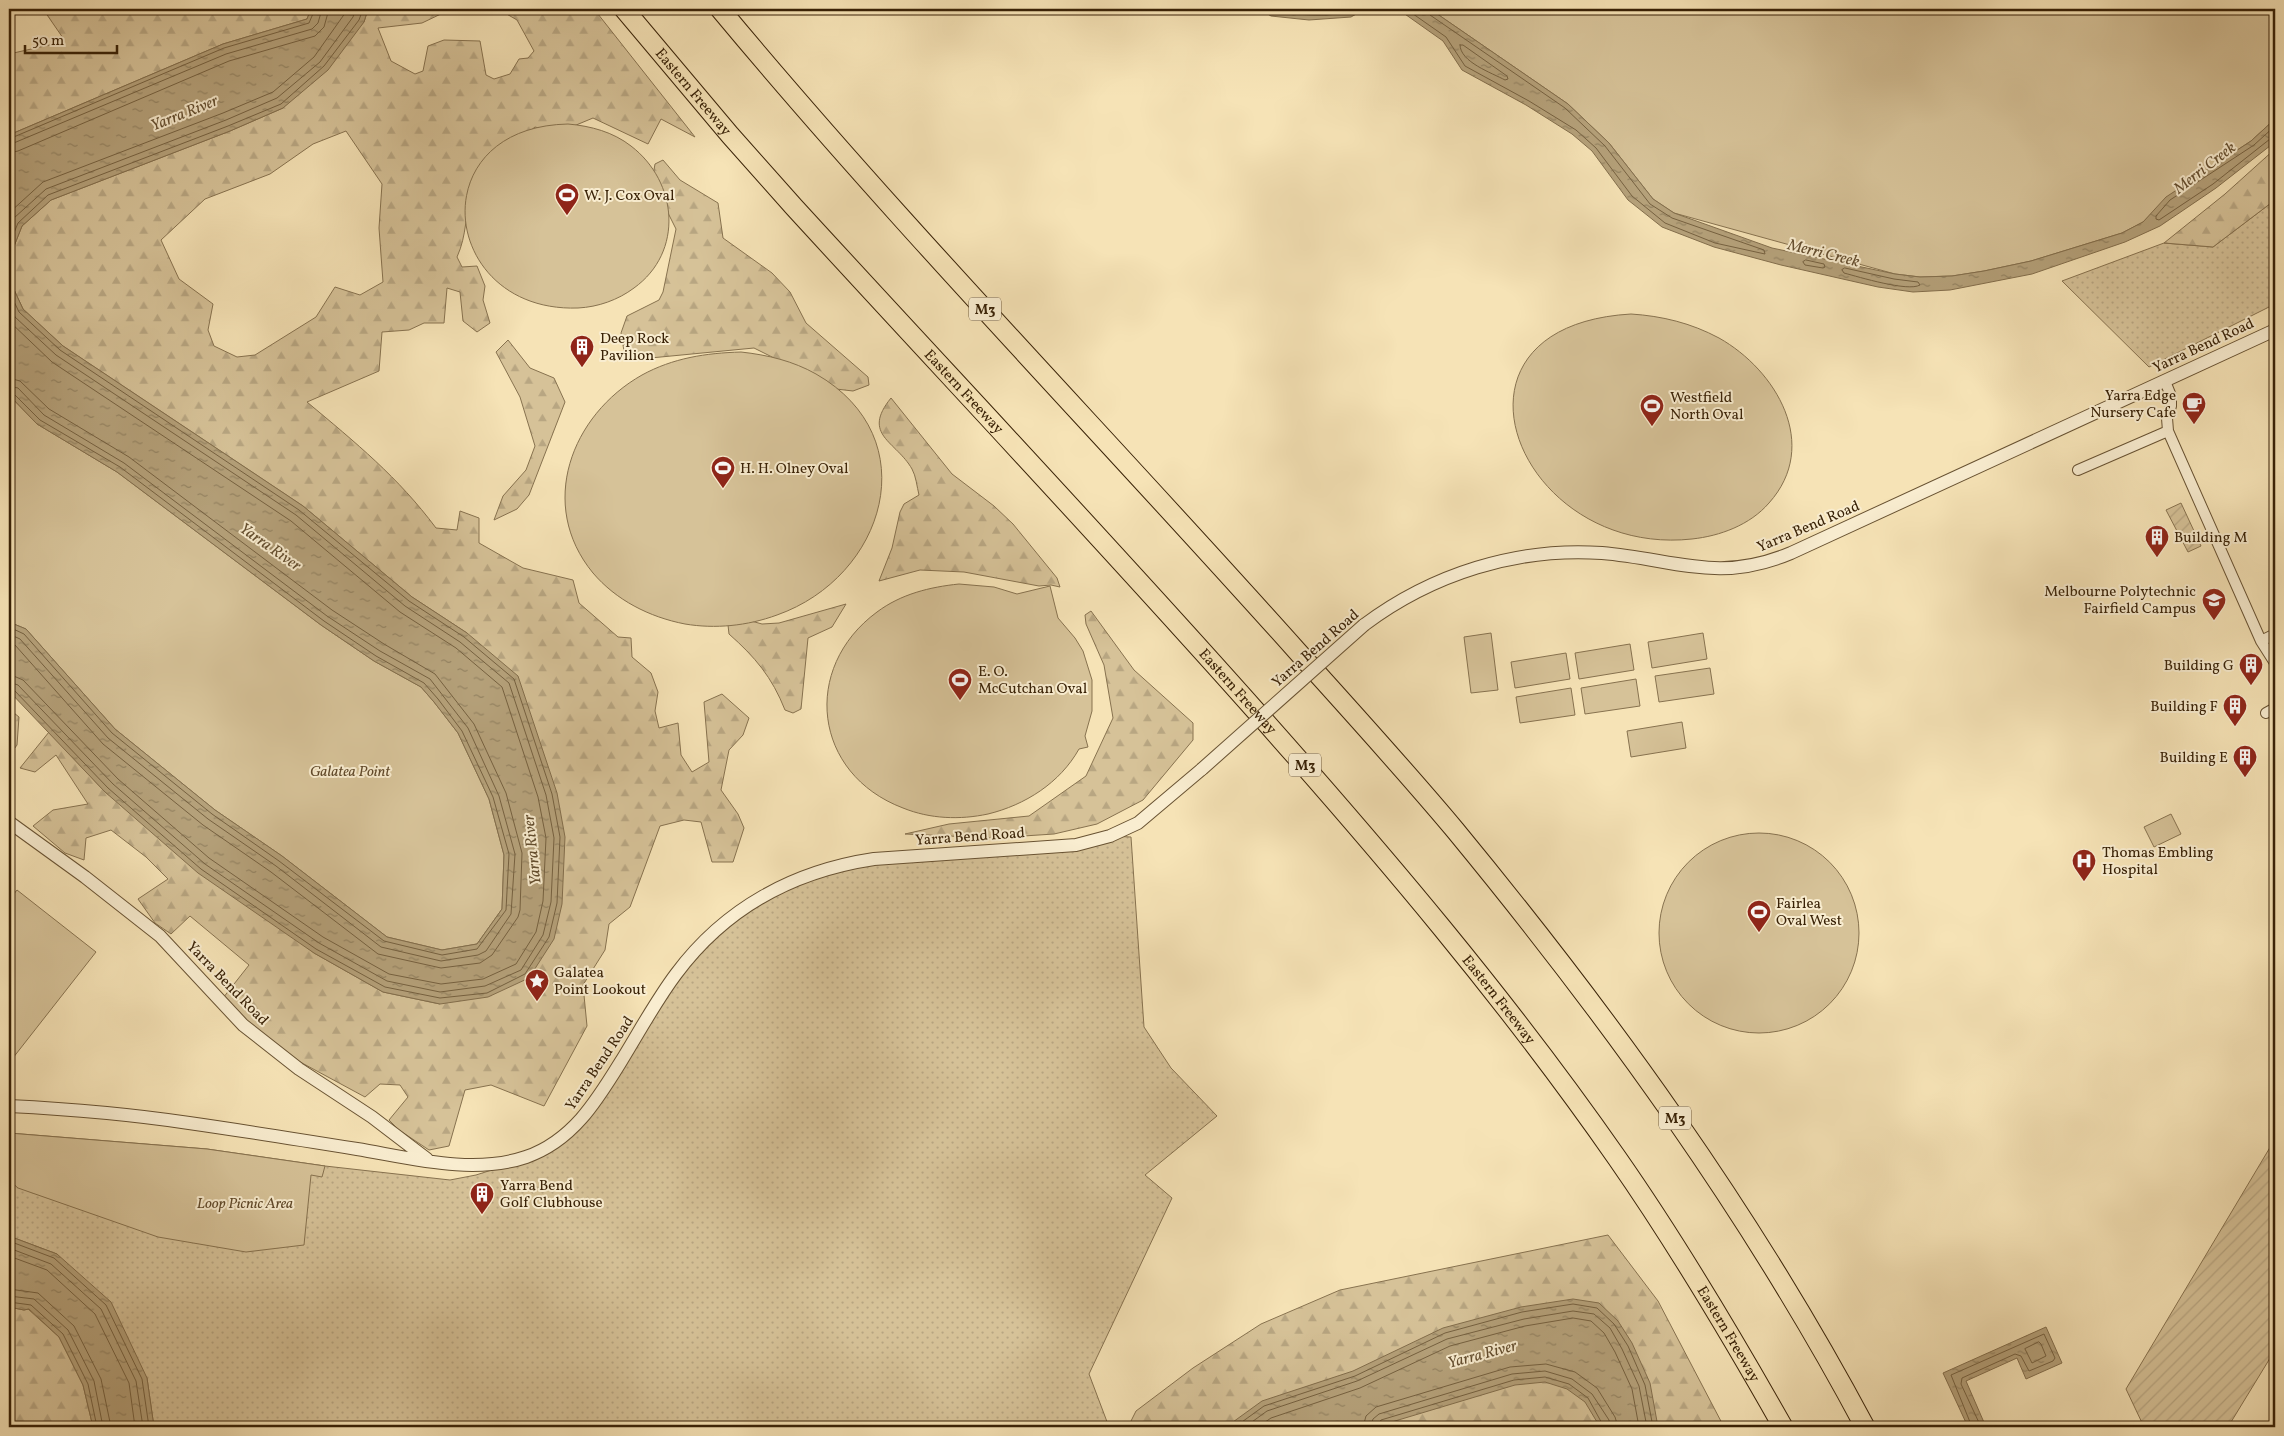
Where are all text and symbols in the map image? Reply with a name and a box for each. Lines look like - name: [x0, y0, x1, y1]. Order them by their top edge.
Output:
- scale bar: [25, 22, 118, 54]
- text: 50 m: [32, 31, 64, 52]
- street label: Eastern Freeway: [649, 44, 735, 141]
- water label: Yarra River: [148, 90, 223, 137]
- water label: Merri Creek: [2169, 137, 2241, 200]
- sports icon: W. J. Cox Oval: [554, 182, 580, 216]
- place label: W. J. Cox Oval: [584, 186, 675, 207]
- water label: Merri Creek: [1784, 234, 1862, 274]
- road number: M3: [969, 298, 1001, 320]
- street label: Yarra Bend Road: [2149, 314, 2258, 379]
- place label: Deep Rock Pavilion: [600, 329, 669, 367]
- building icon: Deep Rock Pavilion: [569, 334, 595, 368]
- street label: Eastern Freeway: [918, 345, 1008, 439]
- place label: Yarra Edge Nursery Cafe: [2090, 386, 2176, 424]
- place label: Westfield North Oval: [1670, 388, 1743, 426]
- cafe icon: Yarra Edge Nursery Cafe: [2181, 391, 2207, 425]
- sports icon: Westfield North Oval: [1639, 393, 1665, 427]
- sports icon: H. H. Olney Oval: [710, 455, 736, 489]
- place label: H. H. Olney Oval: [740, 459, 849, 480]
- street label: Yarra Bend Road: [1754, 496, 1863, 558]
- water label: Yarra River: [234, 518, 306, 578]
- building icon: Building M: [2144, 524, 2170, 558]
- place label: Building M: [2174, 528, 2247, 549]
- place label: Melbourne Polytechnic Fairfield Campus: [2044, 582, 2196, 620]
- school or university icon: Melbourne Polytechnic Fairfield Campus: [2201, 587, 2227, 621]
- street label: Yarra Bend Road: [1268, 605, 1364, 693]
- street label: Eastern Freeway: [1193, 645, 1281, 740]
- building icon: Building G: [2238, 652, 2264, 686]
- place label: Building G: [2164, 656, 2234, 677]
- place label: E. O. McCutchan Oval: [978, 662, 1087, 700]
- sports icon: E. O. McCutchan Oval: [947, 667, 973, 701]
- building icon: Building F: [2222, 693, 2248, 727]
- place label: Building F: [2150, 697, 2218, 718]
- building icon: Building E: [2232, 744, 2258, 778]
- place label: Building E: [2160, 748, 2228, 769]
- road number: M3: [1289, 754, 1321, 776]
- park label: Galatea Point: [310, 762, 391, 783]
- water label: Yarra River: [518, 812, 548, 886]
- street label: Yarra Bend Road: [915, 823, 1026, 852]
- place label: Thomas Embling Hospital: [2102, 843, 2214, 881]
- hospital icon: Thomas Embling Hospital: [2071, 848, 2097, 882]
- place label: Fairlea Oval West: [1776, 894, 1842, 932]
- sports icon: Fairlea Oval West: [1746, 899, 1772, 933]
- street label: Yarra Bend Road: [181, 937, 273, 1031]
- street label: Eastern Freeway: [1456, 951, 1540, 1050]
- place label: Galatea Point Lookout: [554, 963, 646, 1001]
- place icon: Galatea Point Lookout: [524, 968, 550, 1002]
- street label: Yarra Bend Road: [561, 1012, 640, 1115]
- road number: M3: [1659, 1106, 1691, 1130]
- place label: Yarra Bend Golf Clubhouse: [500, 1176, 603, 1214]
- building icon: Yarra Bend Golf Clubhouse: [469, 1181, 495, 1215]
- park label: Loop Picnic Area: [197, 1194, 293, 1215]
- street label: Eastern Freeway: [1691, 1282, 1764, 1387]
- water label: Yarra River: [1445, 1335, 1521, 1375]

